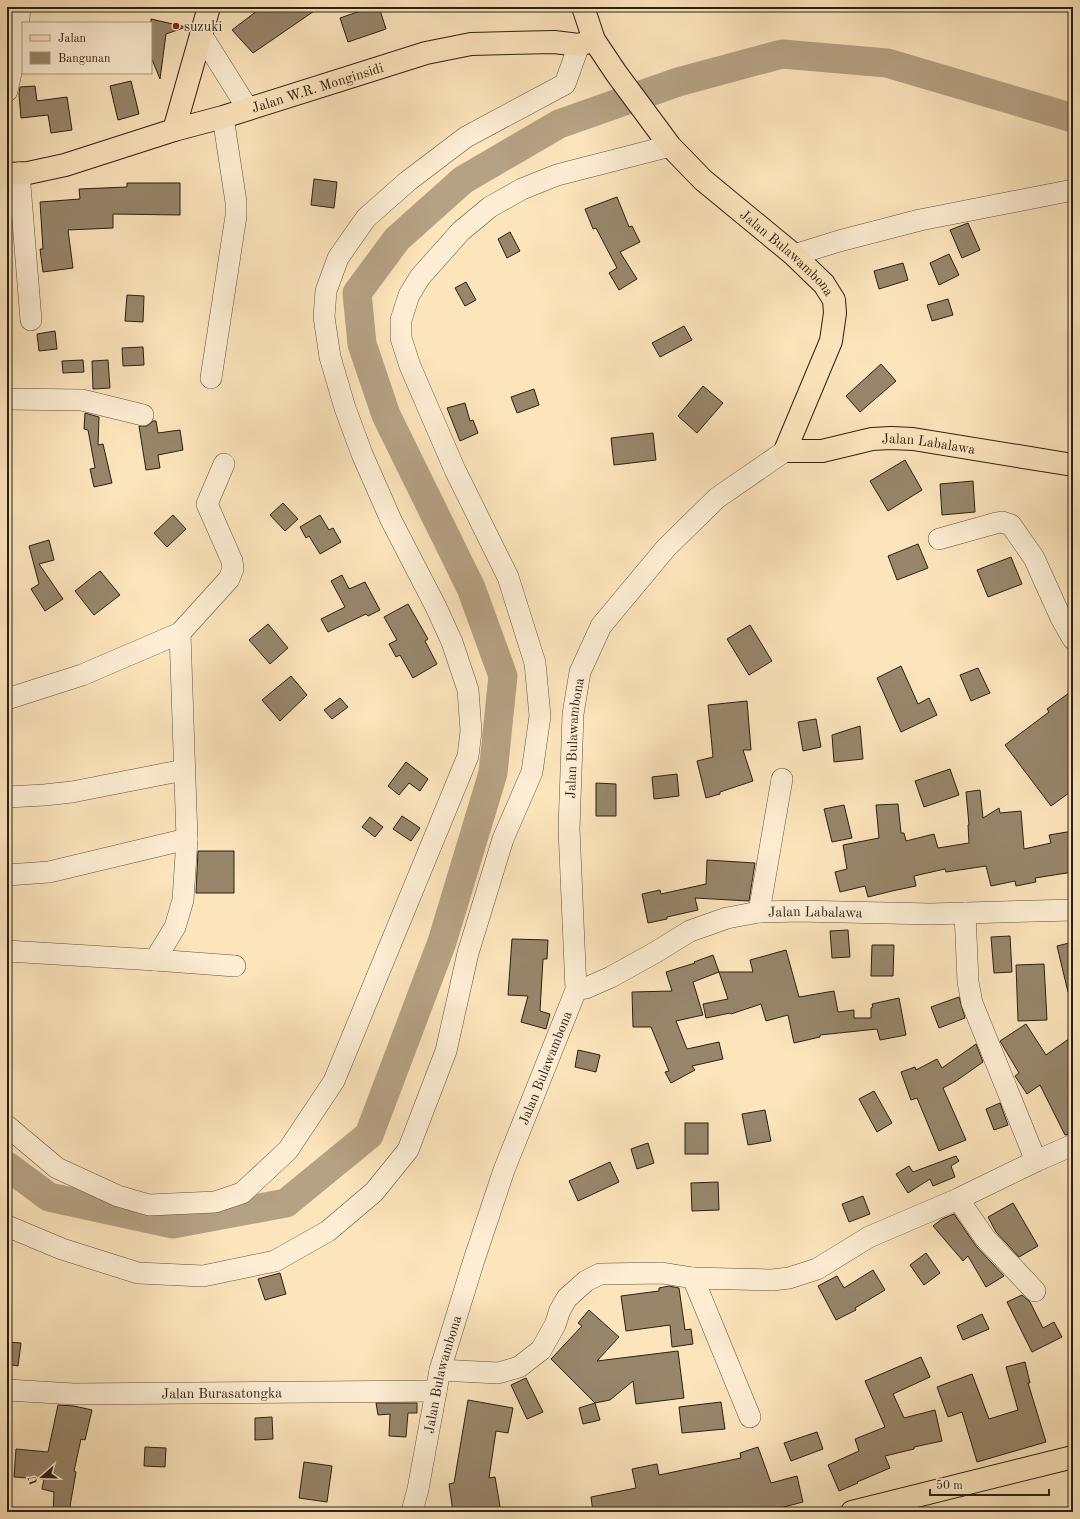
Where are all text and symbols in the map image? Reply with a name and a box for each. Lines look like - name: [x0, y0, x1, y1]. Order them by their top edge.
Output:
- place label: suzuki: [184, 20, 222, 34]
- marker: suzuki: [171, 21, 181, 31]
- legend: [22, 22, 152, 74]
- text: Jalan: [58, 33, 87, 45]
- text: Bangunan: [58, 53, 111, 65]
- street label: Jalan W.R. Monginsidi: [250, 61, 386, 116]
- street label: Jalan Bulawambona: [737, 208, 836, 299]
- street label: Jalan Labalawa: [881, 432, 976, 457]
- street label: Jalan Bulawambona: [564, 677, 587, 799]
- street label: Jalan Labalawa: [768, 905, 863, 920]
- street label: Jalan Bulawambona: [517, 1009, 575, 1127]
- street label: Jalan Bulawambona: [422, 1314, 464, 1435]
- street label: Jalan Burasatongka: [161, 1386, 282, 1401]
- north arrow: [22, 1457, 62, 1497]
- scale bar: [930, 1471, 1049, 1497]
- text: U: [27, 1474, 41, 1486]
- text: 50 m: [936, 1479, 963, 1492]

